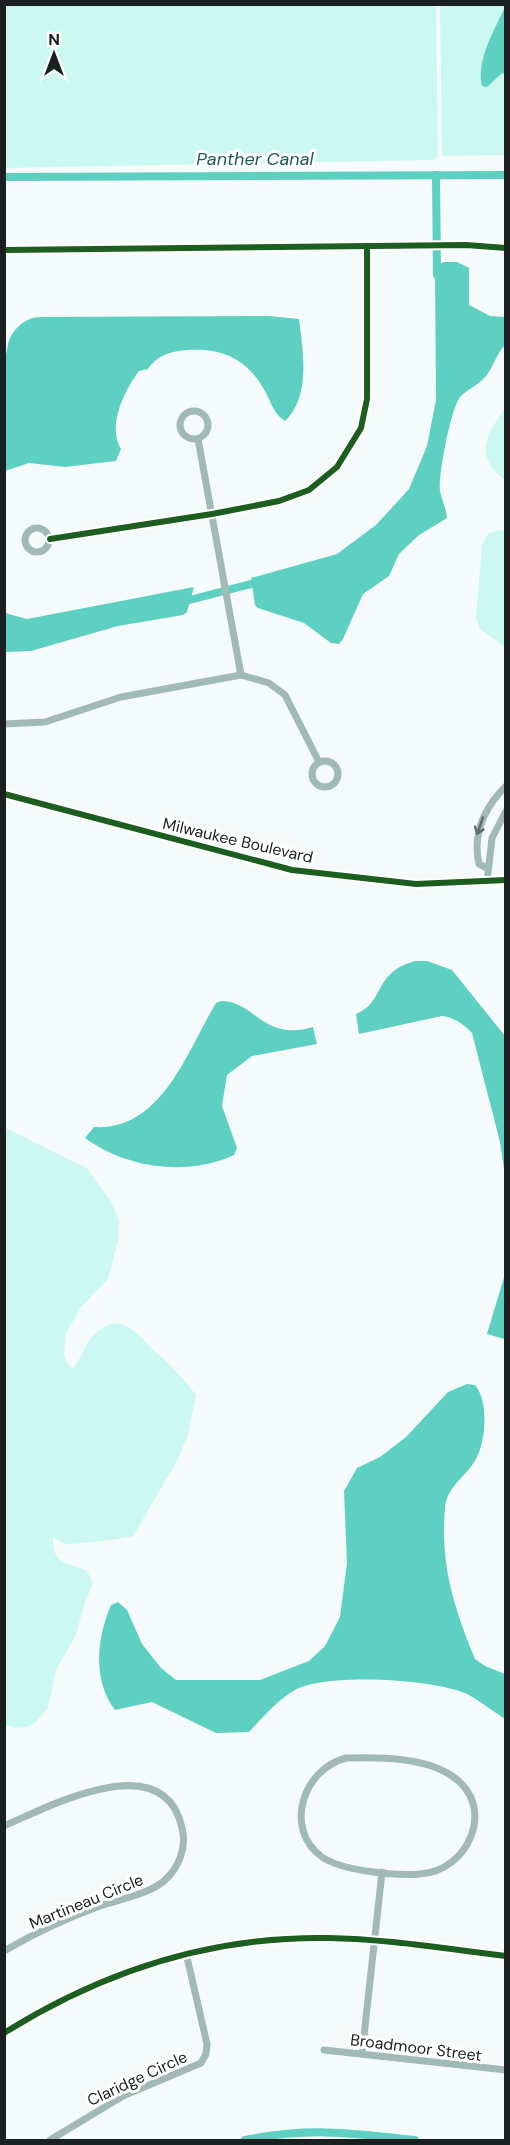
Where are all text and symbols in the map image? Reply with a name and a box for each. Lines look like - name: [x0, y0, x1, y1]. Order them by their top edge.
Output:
- north arrow: [24, 24, 84, 84]
- text: N: [48, 29, 60, 50]
- water label: Panther Canal: [196, 147, 315, 171]
- street label: Milwaukee Boulevard: [161, 813, 315, 868]
- one-way arrow: [474, 816, 485, 835]
- street label: Martineau Circle: [26, 1869, 146, 1934]
- street label: Broadmoor Street: [349, 2029, 483, 2066]
- street label: Claridge Circle: [84, 2046, 191, 2111]

